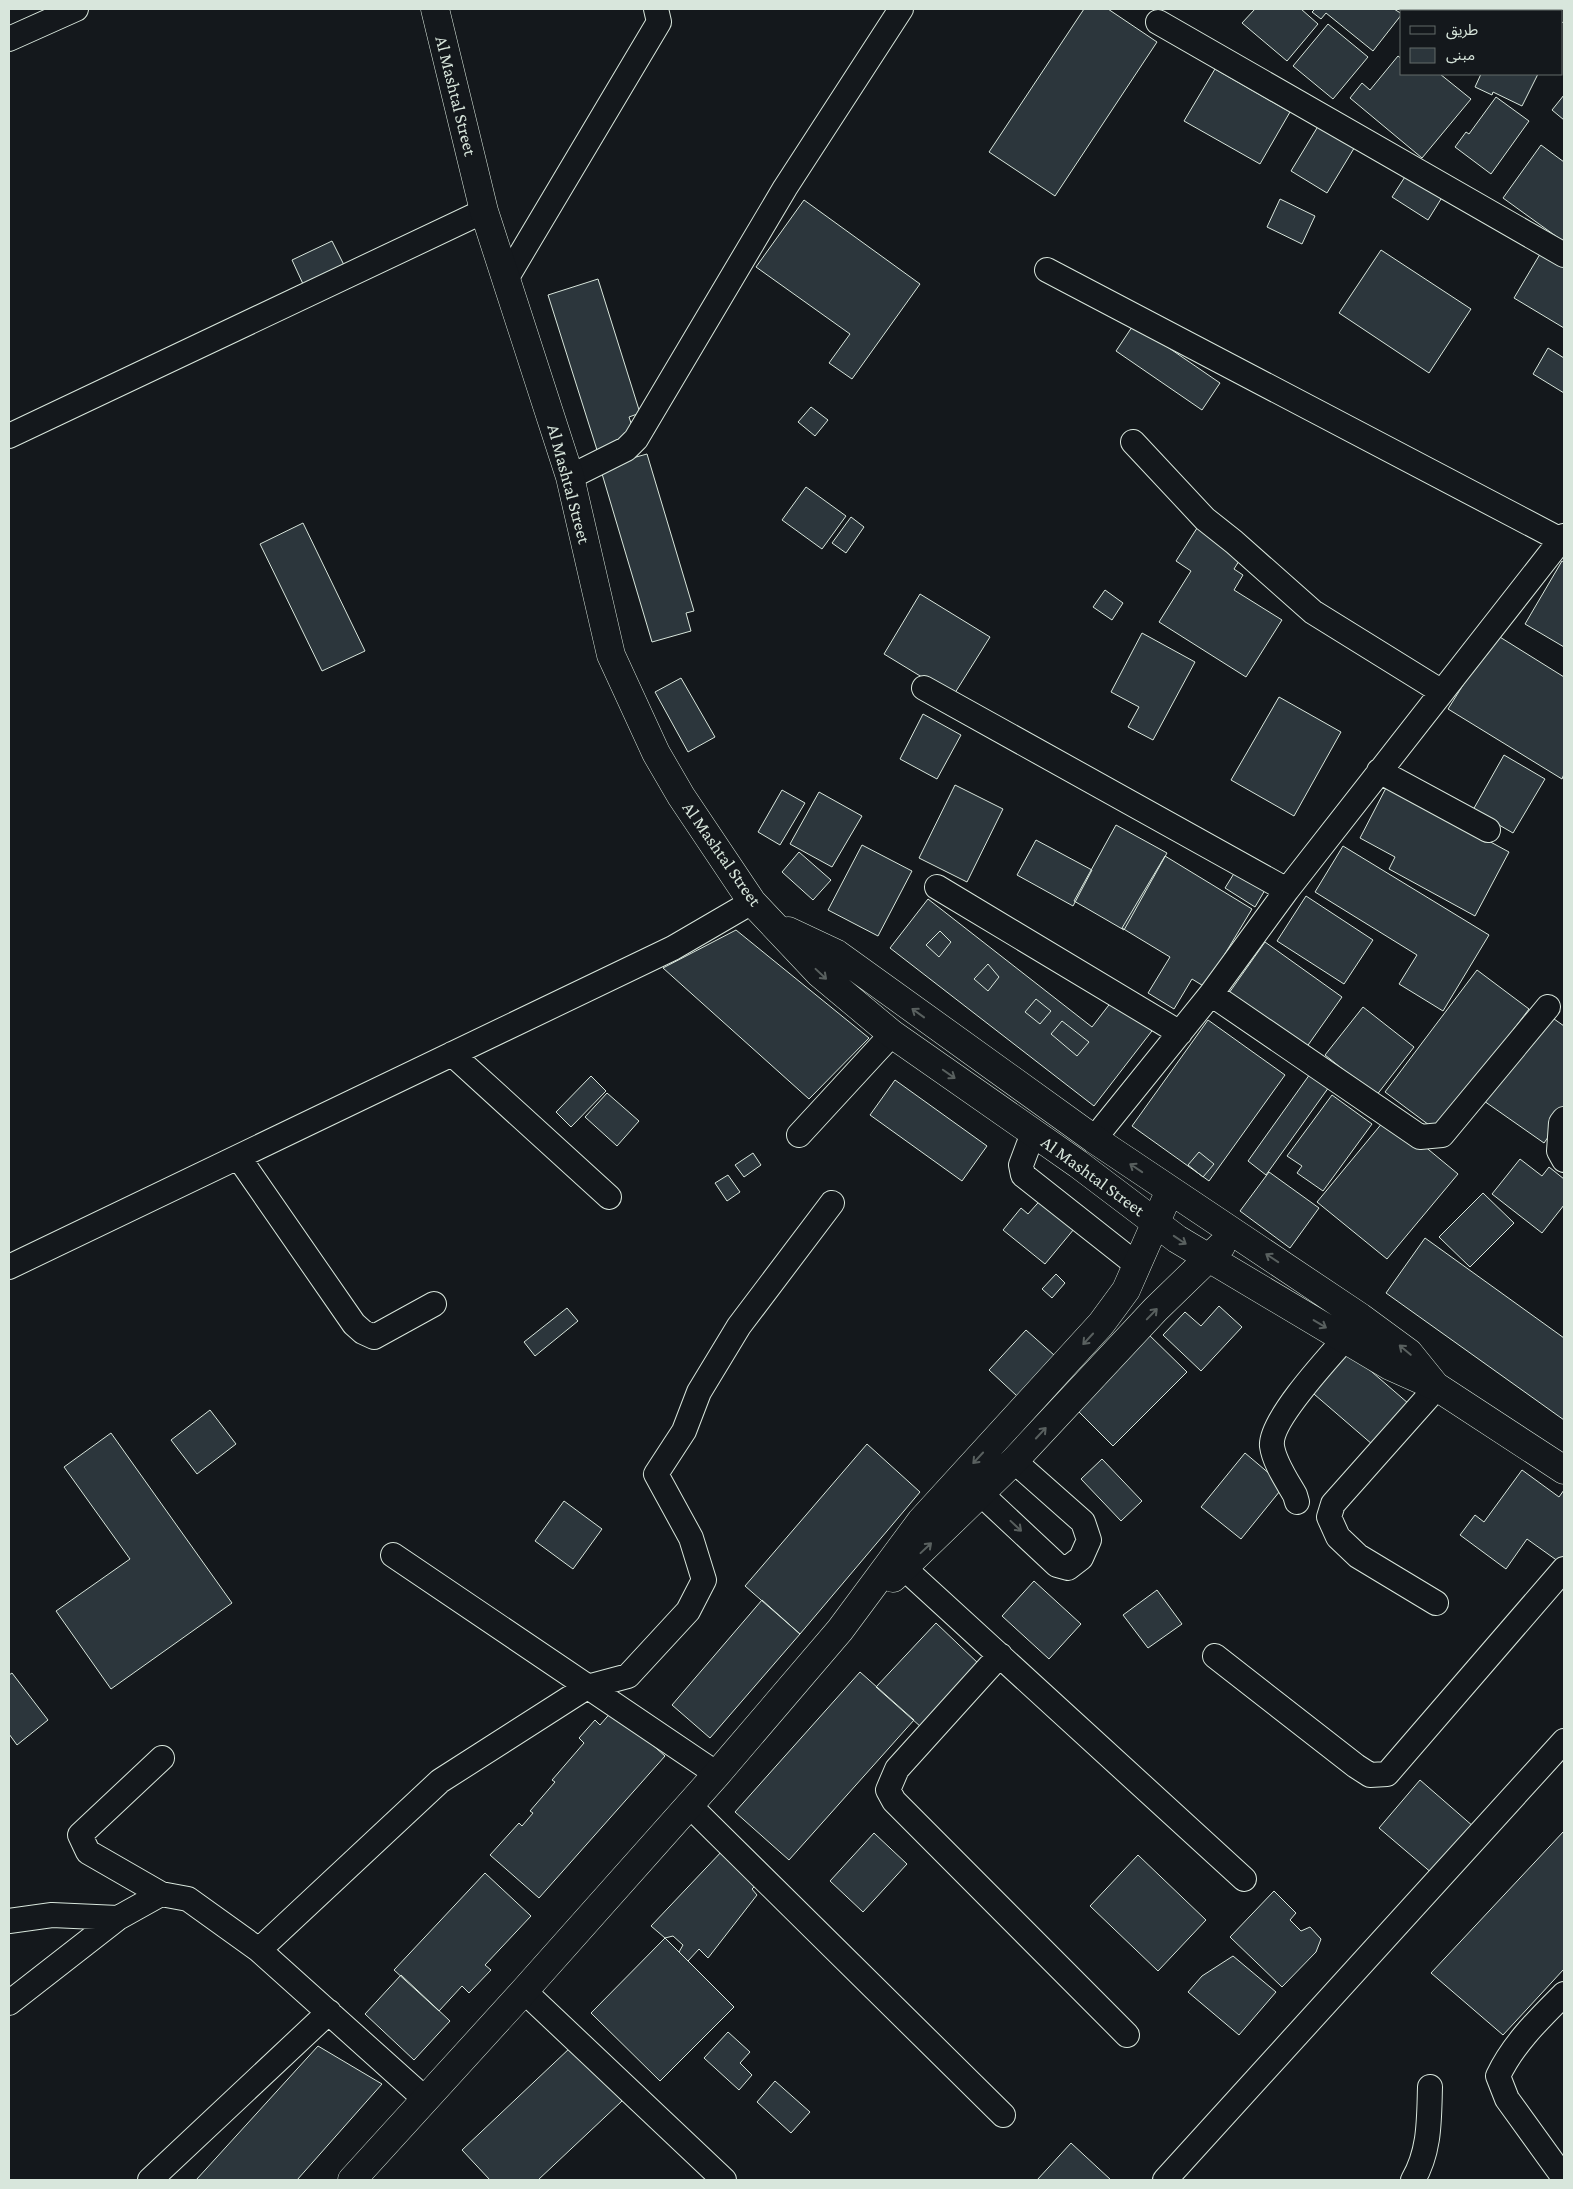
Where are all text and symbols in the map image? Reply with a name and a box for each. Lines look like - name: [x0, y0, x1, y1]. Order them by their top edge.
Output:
- legend: [1400, 10, 1563, 75]
- text: طريق: [1446, 22, 1478, 40]
- street label: Al Mashtal Street: [431, 34, 481, 159]
- text: مبنى: [1446, 47, 1475, 64]
- street label: Al Mashtal Street: [543, 422, 595, 547]
- street label: Al Mashtal Street: [679, 798, 766, 911]
- one-way arrow: [815, 968, 827, 980]
- one-way arrow: [912, 1007, 926, 1018]
- one-way arrow: [942, 1069, 956, 1079]
- street label: Al Mashtal Street: [1037, 1132, 1149, 1221]
- one-way arrow: [1130, 1163, 1144, 1173]
- one-way arrow: [1173, 1235, 1187, 1245]
- one-way arrow: [1265, 1252, 1279, 1263]
- one-way arrow: [1146, 1308, 1158, 1320]
- one-way arrow: [1312, 1319, 1326, 1329]
- one-way arrow: [1082, 1332, 1094, 1345]
- one-way arrow: [1399, 1345, 1412, 1356]
- one-way arrow: [1035, 1426, 1047, 1439]
- one-way arrow: [972, 1452, 984, 1465]
- one-way arrow: [1009, 1520, 1022, 1532]
- one-way arrow: [920, 1542, 932, 1554]

